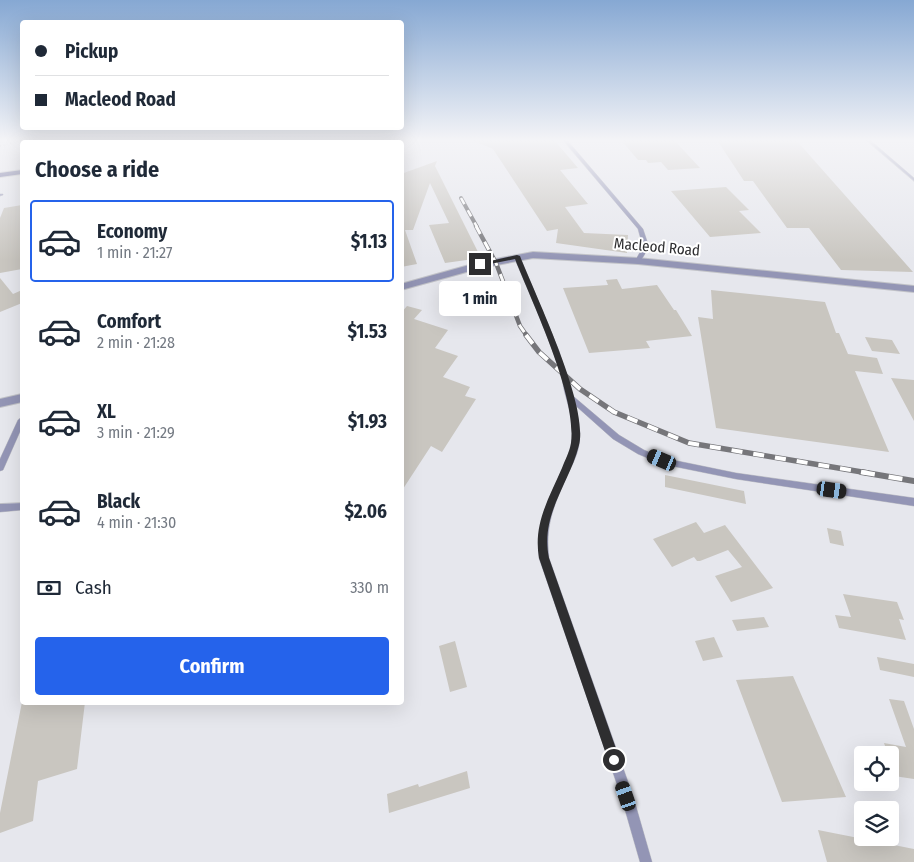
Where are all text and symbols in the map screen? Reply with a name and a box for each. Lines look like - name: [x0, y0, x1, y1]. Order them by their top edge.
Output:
- text: Pickup: [65, 40, 118, 63]
- text: Macleod Road: [65, 88, 176, 111]
- text: Choose a ride: [35, 156, 159, 183]
- icon: car: [37, 219, 82, 264]
- text: Economy: [97, 220, 167, 243]
- text: $1.13: [351, 230, 387, 253]
- street label: Macleod Road: [613, 234, 701, 260]
- text: 1 min · 21:27: [97, 243, 172, 262]
- route end: [469, 253, 491, 275]
- callout: 1 min: [439, 282, 521, 316]
- text: 1 min: [463, 289, 497, 308]
- icon: car: [37, 309, 82, 354]
- text: Comfort: [97, 310, 161, 333]
- text: $1.53: [347, 320, 387, 343]
- text: 2 min · 21:28: [97, 333, 175, 352]
- icon: car: [37, 399, 82, 444]
- text: XL: [97, 400, 116, 423]
- text: $1.93: [348, 410, 387, 433]
- text: 3 min · 21:29: [97, 423, 175, 442]
- car: [645, 447, 678, 473]
- car: [816, 480, 847, 500]
- icon: car: [37, 489, 82, 534]
- text: Black: [97, 490, 140, 513]
- text: $2.06: [345, 500, 387, 523]
- text: 4 min · 21:30: [97, 513, 176, 532]
- icon: cash: [35, 574, 63, 602]
- text: Cash: [75, 576, 112, 599]
- text: 330 m: [350, 578, 389, 597]
- button: Confirm: [35, 637, 389, 695]
- map controls: [854, 746, 899, 846]
- button: locate: [854, 746, 899, 791]
- route start: [603, 749, 625, 771]
- car: [614, 779, 637, 813]
- button: layers: [854, 801, 899, 846]

